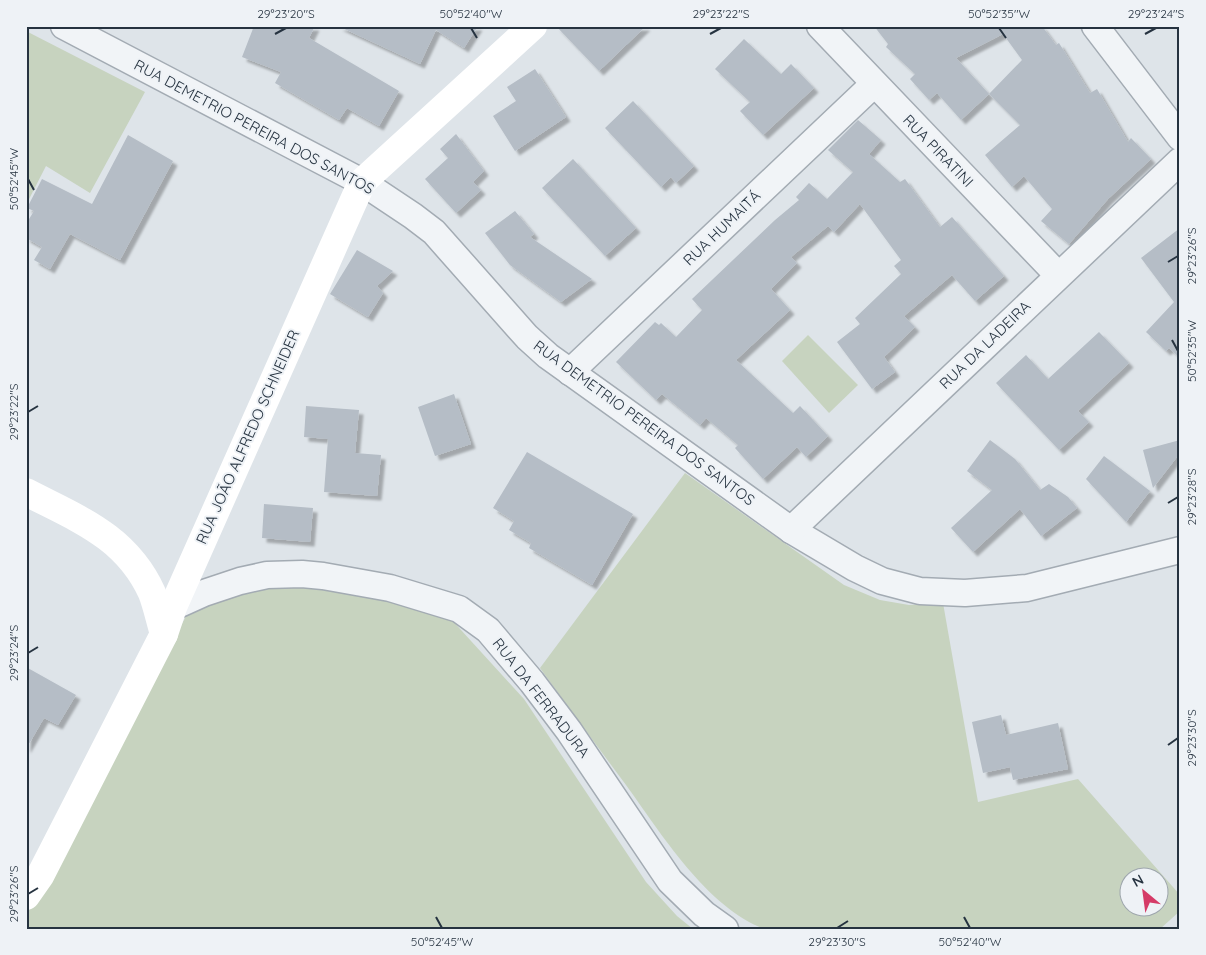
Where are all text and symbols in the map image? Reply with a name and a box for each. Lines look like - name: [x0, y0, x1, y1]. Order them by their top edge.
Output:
- text: 29°23'20"S: [257, 6, 315, 21]
- text: 50°52'40"W: [440, 6, 503, 21]
- text: 29°23'22"S: [692, 6, 750, 21]
- text: 50°52'35"W: [968, 6, 1030, 21]
- text: 29°23'24"S: [1128, 6, 1185, 21]
- street label: RUA DEMETRIO PEREIRA DOS SANTOS: [131, 55, 378, 198]
- street label: RUA PIRATINI: [899, 110, 978, 191]
- text: 50°52'45"W: [6, 147, 21, 210]
- street label: RUA HUMAITÁ: [679, 186, 765, 269]
- text: 29°23'26"S: [1184, 227, 1199, 285]
- street label: RUA DA LADEIRA: [935, 296, 1034, 393]
- text: 50°52'35"W: [1184, 320, 1199, 382]
- street label: RUA JOÃO ALFREDO SCHNEIDER: [192, 327, 303, 547]
- street label: RUA DEMETRIO PEREIRA DOS SANTOS: [530, 336, 759, 509]
- text: 29°23'22"S: [6, 383, 21, 441]
- text: 29°23'28"S: [1184, 468, 1199, 526]
- text: 29°23'24"S: [6, 624, 21, 681]
- street label: RUA DA FERRADURA: [489, 634, 594, 762]
- text: 29°23'30"S: [1184, 709, 1199, 767]
- text: 29°23'26"S: [6, 865, 21, 923]
- north arrow: [1118, 868, 1168, 918]
- text: N: [1129, 870, 1147, 891]
- text: 50°52'45"W: [411, 934, 474, 949]
- text: 29°23'30"S: [808, 934, 866, 949]
- text: 50°52'40"W: [939, 934, 1002, 949]

